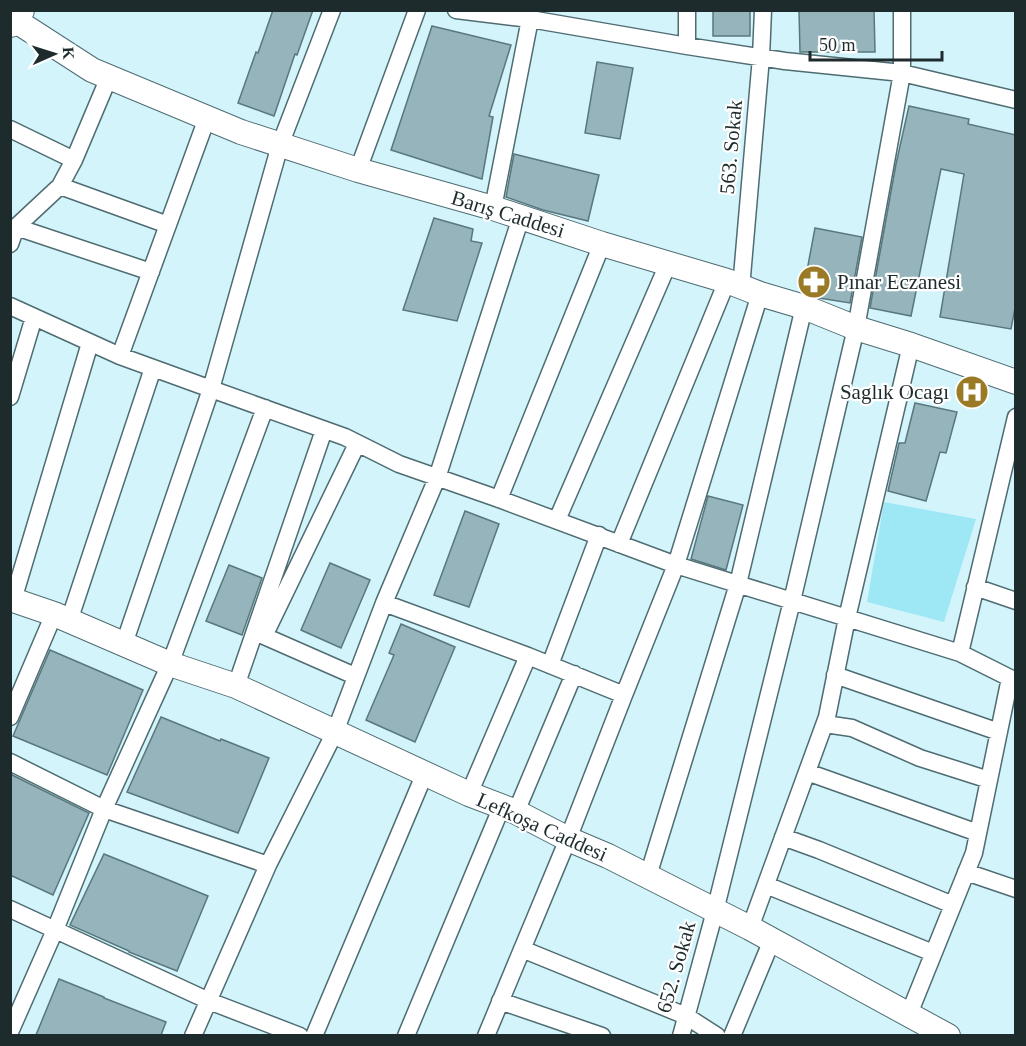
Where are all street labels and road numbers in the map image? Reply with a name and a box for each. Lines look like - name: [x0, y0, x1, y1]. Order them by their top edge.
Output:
- street label: 563. Sokak: [715, 98, 747, 195]
- street label: Barış Caddesi: [448, 185, 568, 243]
- street label: Lefkoşa Caddesi: [473, 787, 611, 867]
- street label: 652. Sokak: [651, 918, 701, 1016]

